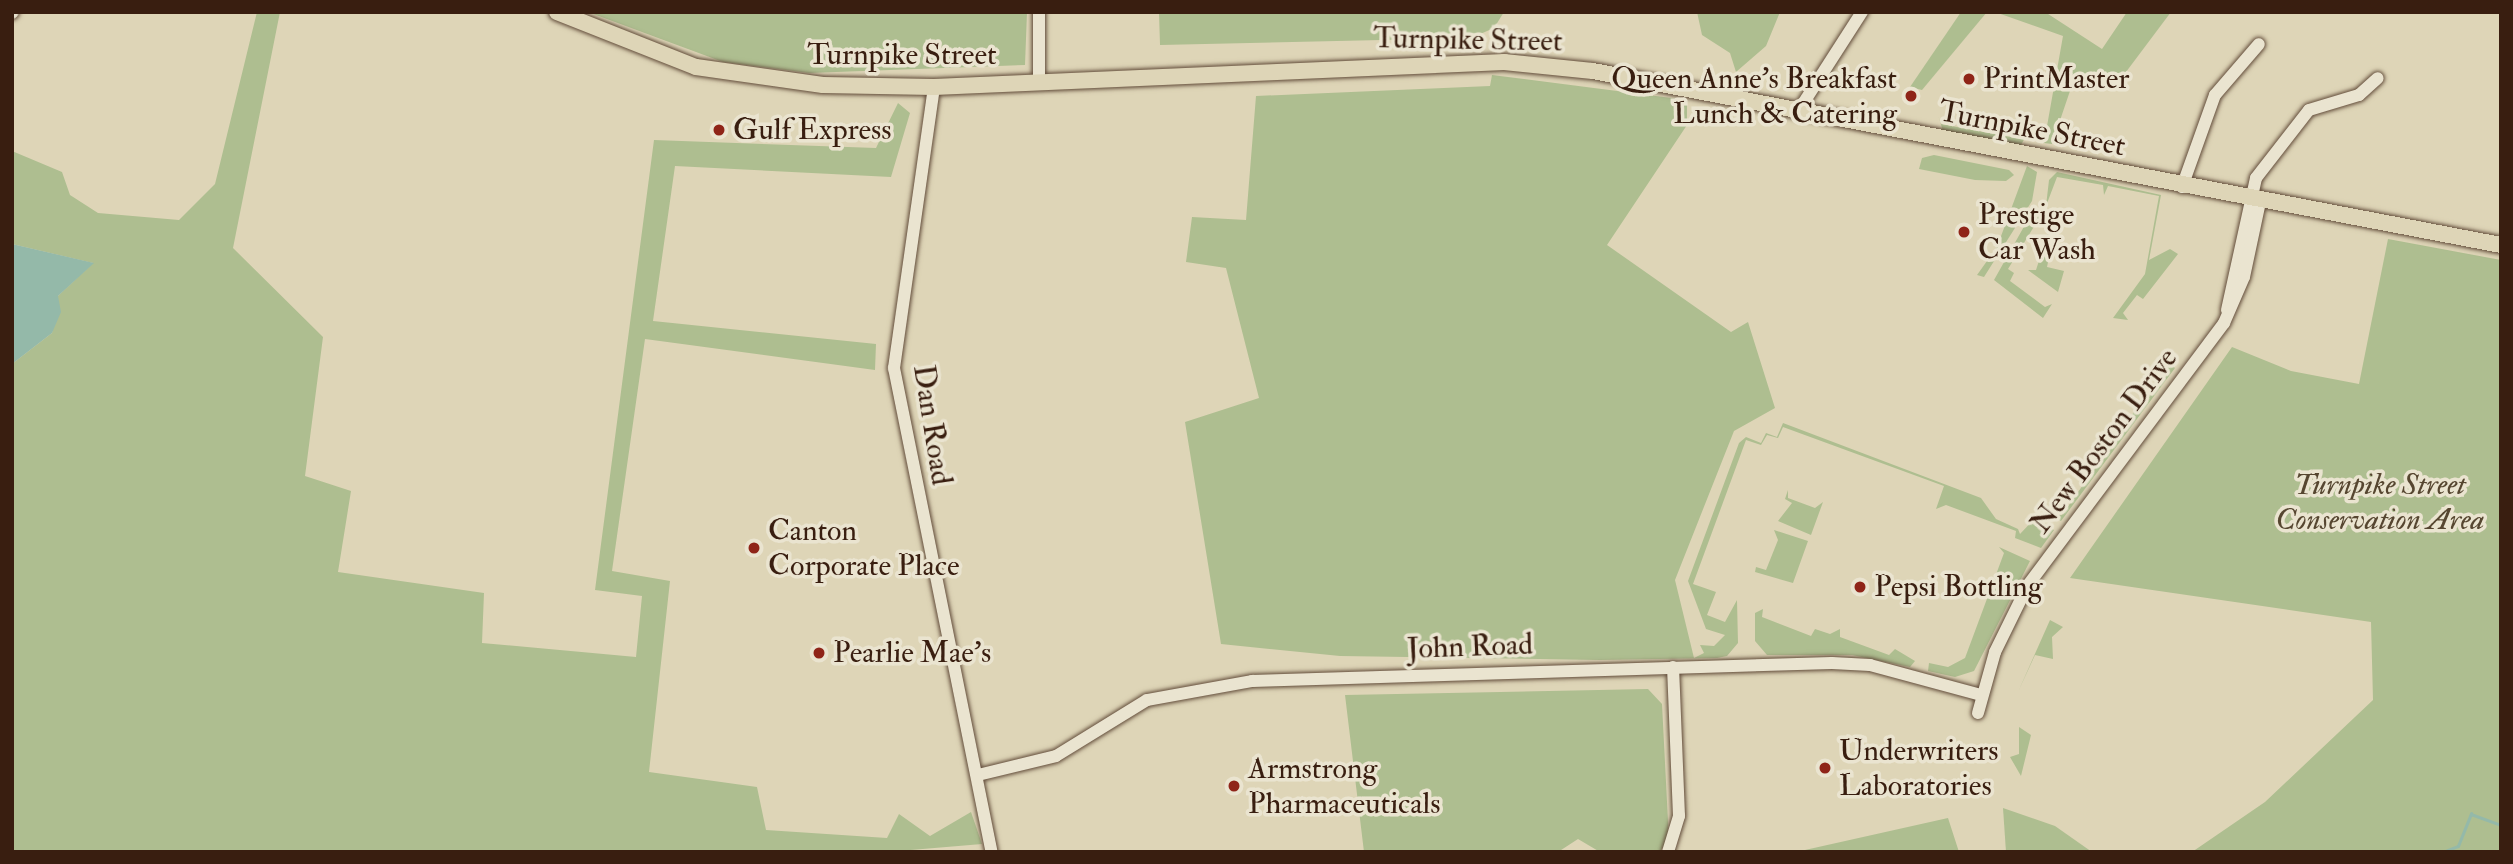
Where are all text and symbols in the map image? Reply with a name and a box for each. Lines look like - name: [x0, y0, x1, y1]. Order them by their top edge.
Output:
- street label: Turnpike Street: [1373, 20, 1563, 60]
- street label: Turnpike Street: [807, 37, 997, 73]
- place label: Queen Anne's Breakfast Lunch & Catering: [1611, 61, 1897, 132]
- place label: PrintMaster: [1983, 61, 2129, 97]
- marker: PrintMaster: [1961, 71, 1977, 87]
- marker: Queen Anne's Breakfast Lunch & Catering: [1903, 88, 1919, 104]
- street label: Turnpike Street: [1936, 93, 2128, 165]
- place label: Gulf Express: [733, 112, 892, 148]
- marker: Gulf Express: [711, 122, 727, 138]
- place label: Prestige Car Wash: [1978, 197, 2096, 268]
- marker: Prestige Car Wash: [1956, 224, 1972, 240]
- street label: New Boston Drive: [2023, 341, 2185, 541]
- street label: Dan Road: [905, 362, 959, 488]
- park label: Turnpike Street Conservation Area: [2275, 467, 2485, 538]
- place label: Canton Corporate Place: [768, 513, 959, 584]
- marker: Canton Corporate Place: [746, 540, 762, 556]
- place label: Pepsi Bottling: [1874, 569, 2043, 605]
- marker: Pepsi Bottling: [1852, 579, 1868, 595]
- street label: John Road: [1406, 627, 1534, 667]
- place label: Pearlie Mae's: [833, 635, 991, 671]
- marker: Pearlie Mae's: [811, 645, 827, 661]
- place label: Underwriters Laboratories: [1839, 733, 1998, 804]
- place label: Armstrong Pharmaceuticals: [1248, 751, 1440, 822]
- marker: Underwriters Laboratories: [1817, 760, 1833, 776]
- marker: Armstrong Pharmaceuticals: [1226, 778, 1242, 794]

